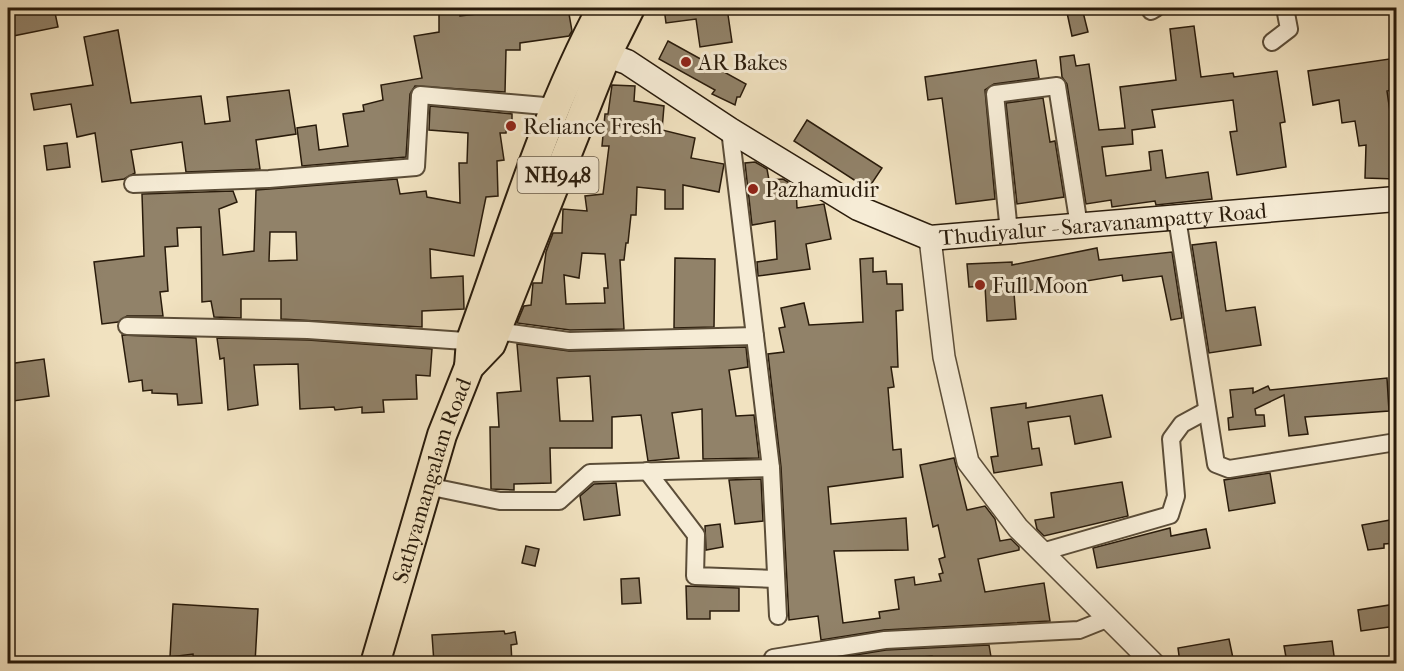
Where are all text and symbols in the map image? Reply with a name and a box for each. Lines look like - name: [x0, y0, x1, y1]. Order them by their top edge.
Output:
- place label: AR Bakes: [697, 50, 787, 76]
- marker: AR Bakes: [679, 55, 693, 69]
- place label: Reliance Fresh: [523, 114, 663, 140]
- marker: Reliance Fresh: [504, 119, 518, 133]
- road number: NH948: [518, 157, 598, 193]
- place label: Pazhamudir: [765, 177, 879, 203]
- marker: Pazhamudir: [746, 182, 760, 196]
- street label: Thudiyalur - Saravanampatty Road: [938, 198, 1269, 251]
- place label: Full Moon: [992, 273, 1088, 299]
- marker: Full Moon: [973, 278, 987, 292]
- street label: Sathyamangalam Road: [387, 373, 478, 586]

